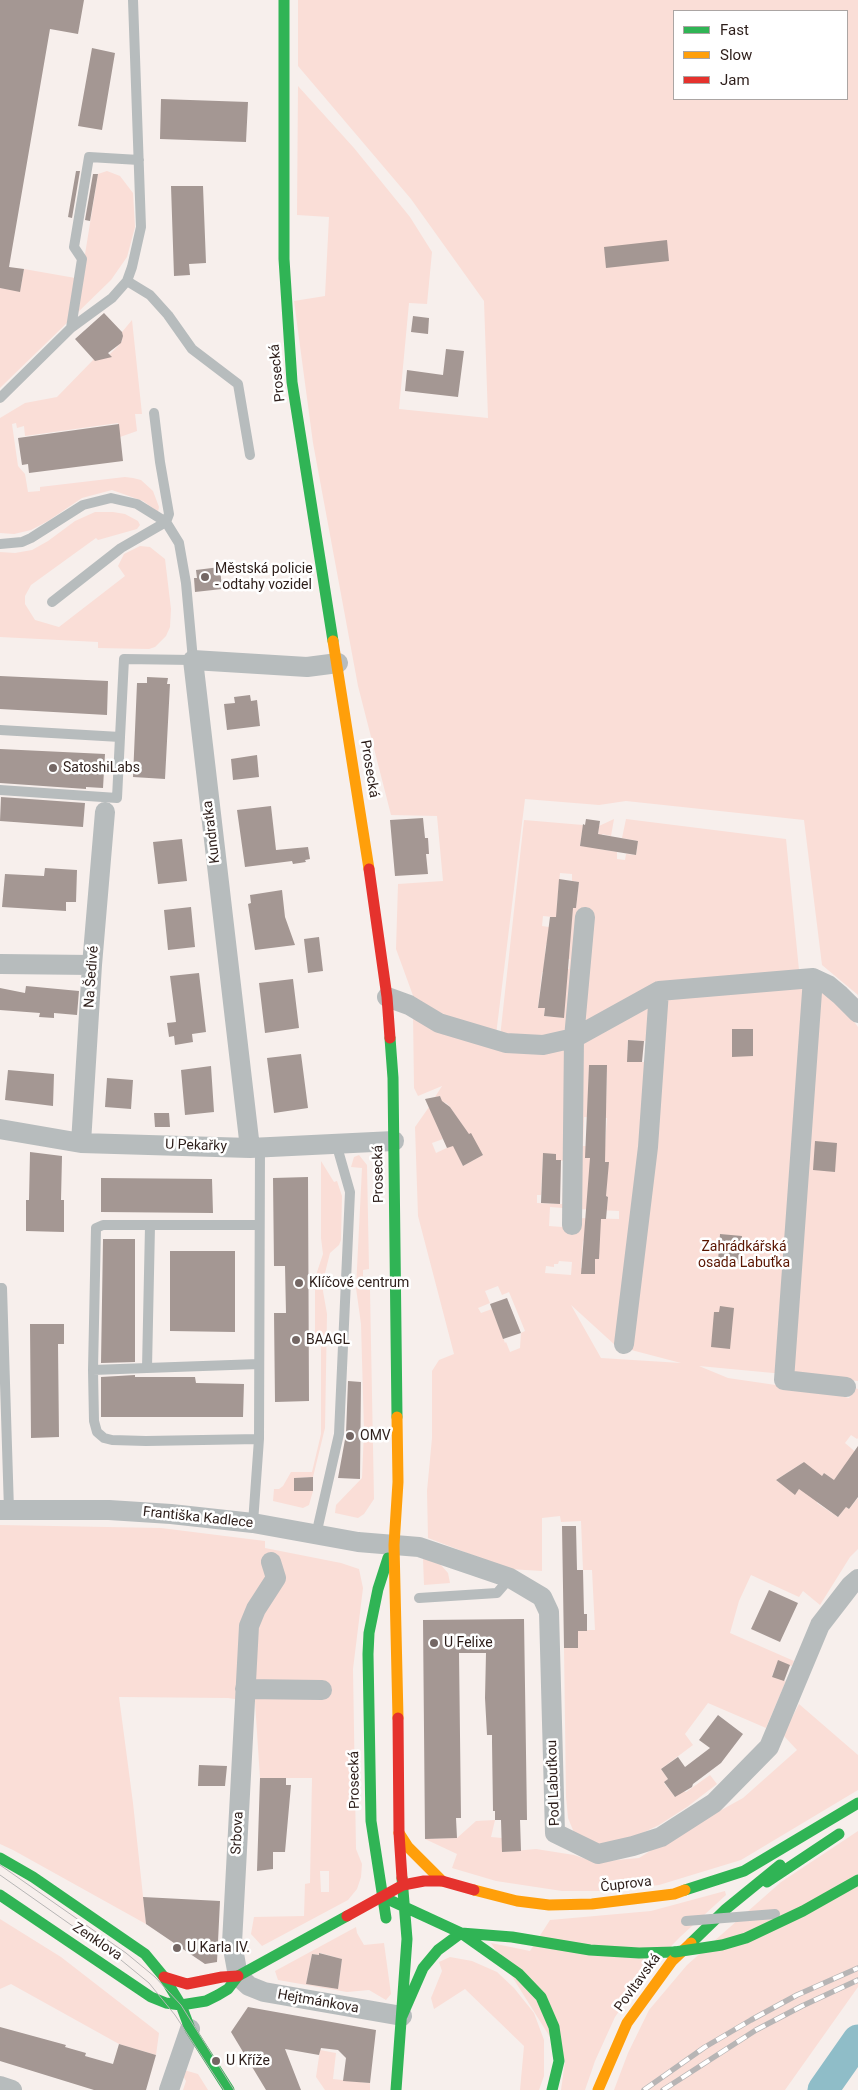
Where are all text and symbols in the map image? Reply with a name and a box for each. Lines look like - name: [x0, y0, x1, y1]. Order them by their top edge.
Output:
- legend: [673, 10, 848, 100]
- text: Fast: [720, 21, 749, 39]
- text: Slow: [720, 46, 752, 64]
- text: Jam: [720, 71, 750, 89]
- street label: Prosecká: [267, 343, 289, 403]
- place label: Městská policie - odtahy vozidel: [215, 561, 313, 594]
- marker: Městská policie - odtahy vozidel: [199, 571, 211, 583]
- street label: Prosecká: [356, 739, 382, 799]
- place label: SatoshiLabs: [63, 760, 140, 776]
- marker: SatoshiLabs: [47, 762, 59, 774]
- street label: Kundratka: [200, 800, 224, 864]
- street label: Na Šedivé: [81, 945, 103, 1009]
- street label: U Pekařky: [165, 1137, 227, 1155]
- street label: Prosecká: [370, 1145, 388, 1203]
- park label: Zahrádkářská osada Labuťka: [698, 1239, 790, 1272]
- place label: Klíčové centrum: [309, 1275, 409, 1291]
- marker: Klíčové centrum: [293, 1277, 305, 1289]
- place label: BAAGL: [306, 1332, 350, 1348]
- marker: BAAGL: [290, 1334, 302, 1346]
- place label: OMV: [360, 1428, 391, 1444]
- marker: OMV: [344, 1430, 356, 1442]
- street label: Františka Kadlece: [142, 1504, 254, 1532]
- place label: U Felixe: [444, 1635, 493, 1651]
- marker: U Felixe: [428, 1637, 440, 1649]
- street label: Pod Labuťkou: [544, 1739, 564, 1827]
- street label: Prosecká: [346, 1751, 364, 1809]
- street label: Srbova: [228, 1811, 248, 1855]
- street label: Čuprova: [599, 1874, 653, 1896]
- street label: Zenklova: [69, 1919, 125, 1965]
- place label: U Karla IV.: [187, 1940, 250, 1956]
- marker: U Karla IV.: [171, 1942, 183, 1954]
- street label: Povltavská: [611, 1951, 665, 2015]
- street label: Hejtmánkova: [276, 1987, 360, 2017]
- place label: U Kříže: [226, 2053, 270, 2069]
- marker: U Kříže: [210, 2055, 222, 2067]

